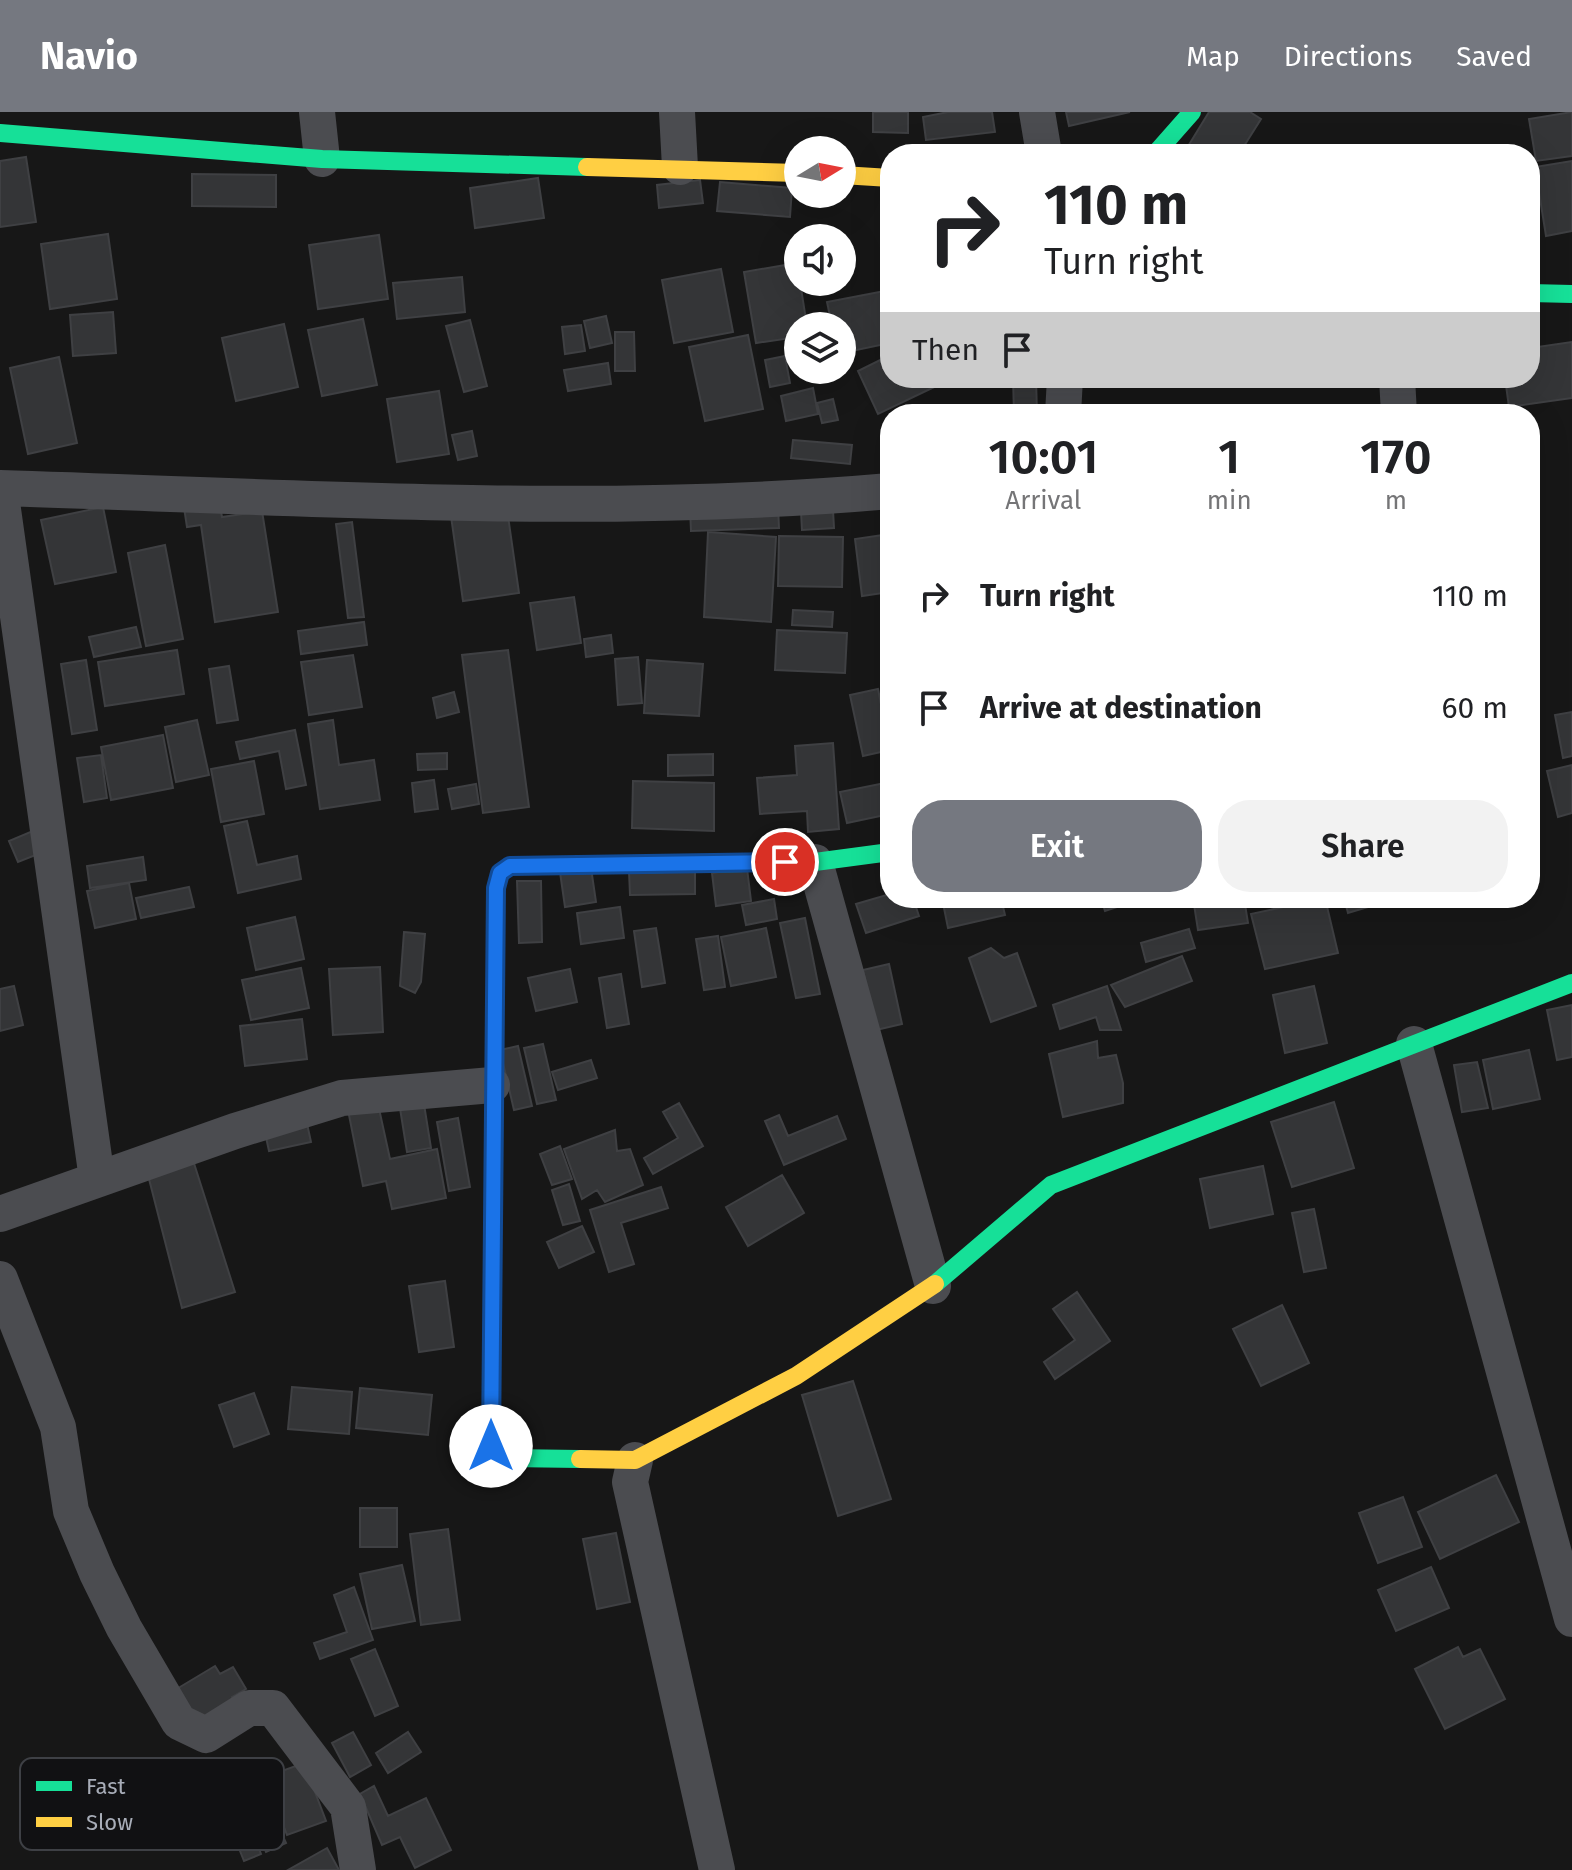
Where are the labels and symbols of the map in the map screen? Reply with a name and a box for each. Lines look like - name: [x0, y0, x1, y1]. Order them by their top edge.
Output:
- north arrow: [784, 136, 856, 208]
- pin: [751, 828, 819, 896]
- position arrow: [449, 1404, 533, 1488]
- legend: [20, 1758, 284, 1850]
- text: Fast: [86, 1773, 126, 1800]
- text: Slow: [86, 1809, 133, 1836]

